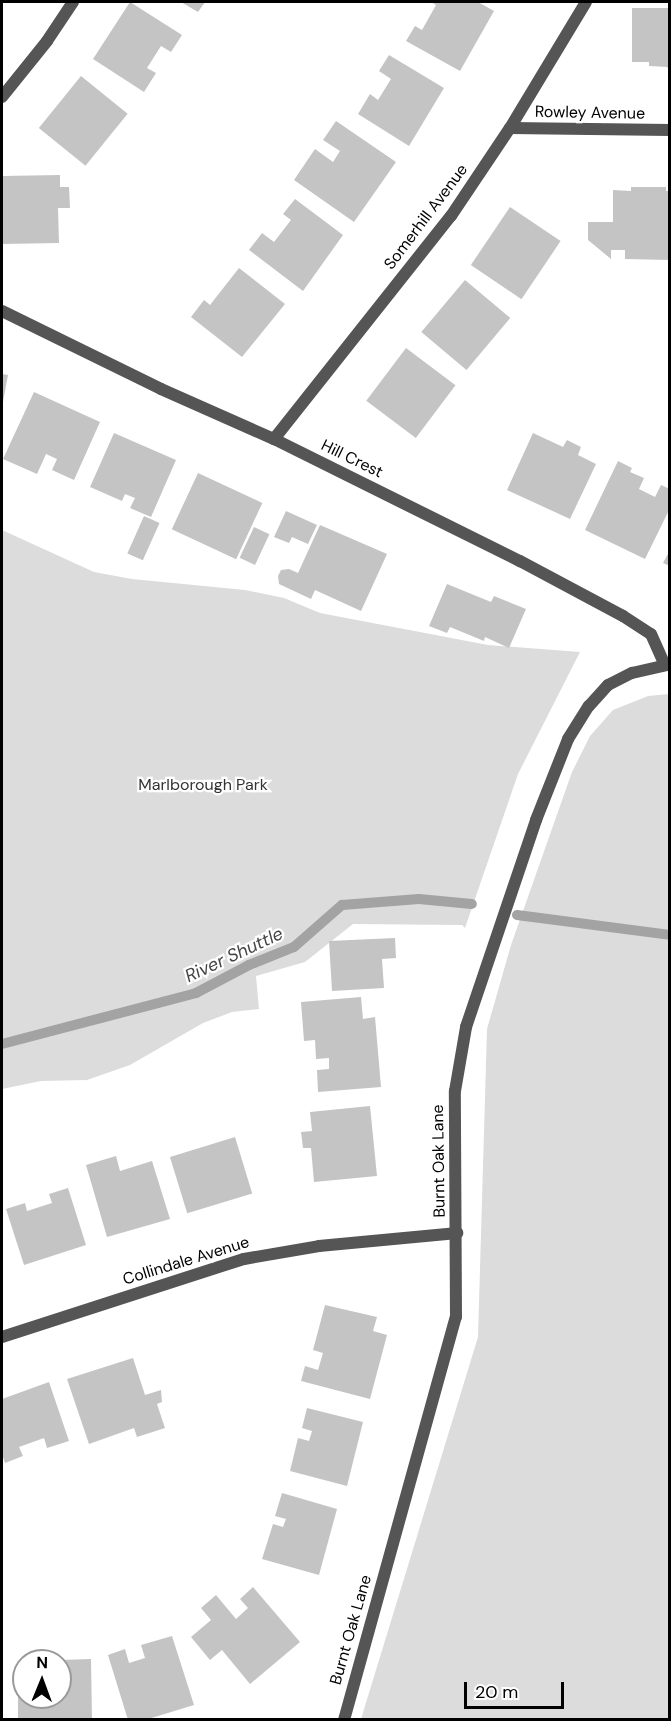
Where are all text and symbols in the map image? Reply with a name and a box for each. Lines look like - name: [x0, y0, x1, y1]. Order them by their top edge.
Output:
- street label: Rowley Avenue: [535, 102, 645, 124]
- street label: Somerhill Avenue: [380, 161, 472, 273]
- street label: Hill Crest: [318, 436, 386, 482]
- park label: Marlborough Park: [138, 775, 268, 795]
- water label: River Shuttle: [181, 923, 287, 987]
- street label: Burnt Oak Lane: [428, 1104, 450, 1218]
- street label: Collindale Avenue: [120, 1233, 252, 1289]
- street label: Burnt Oak Lane: [326, 1573, 376, 1687]
- north arrow: [12, 1649, 72, 1709]
- text: N: [36, 1652, 48, 1673]
- scale bar: [467, 1670, 568, 1708]
- text: 20 m: [475, 1680, 518, 1704]

